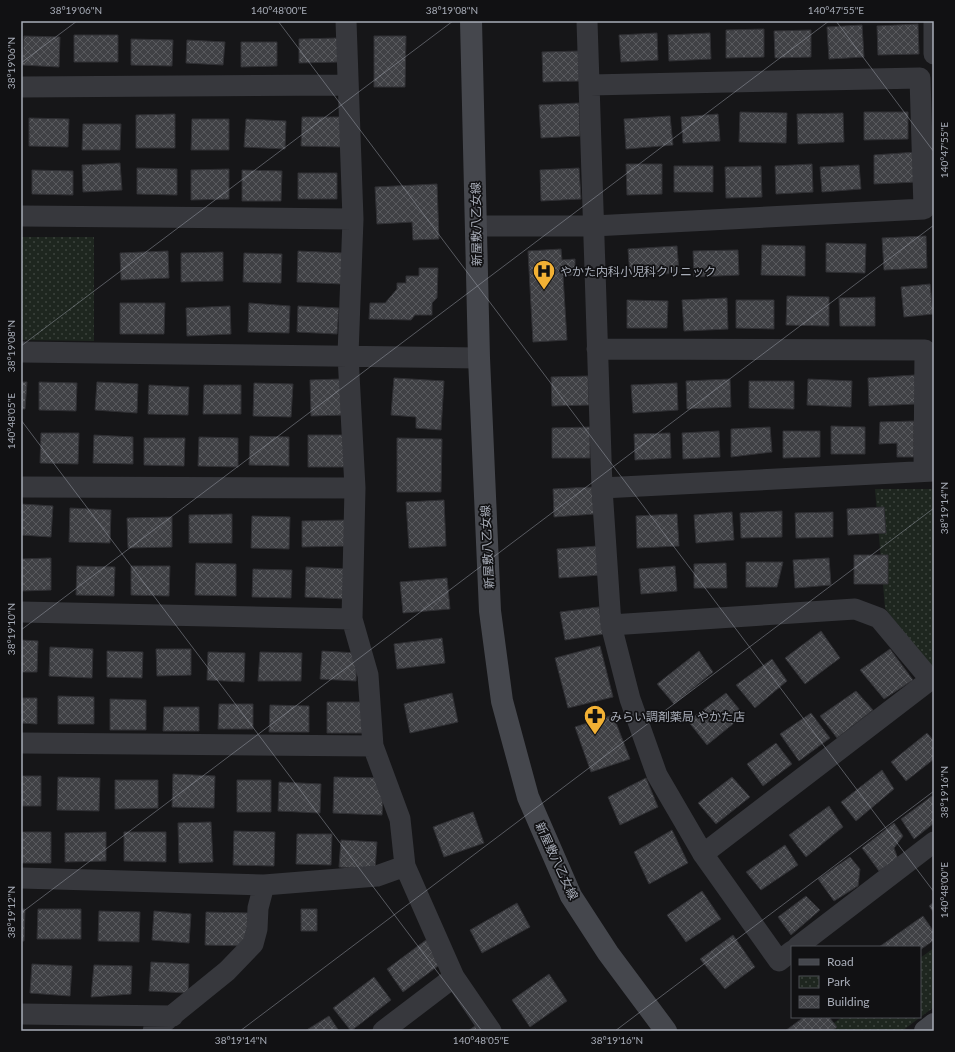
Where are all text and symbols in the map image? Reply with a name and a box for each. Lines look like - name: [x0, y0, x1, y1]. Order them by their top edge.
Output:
- text: 38°19'06"N: [50, 4, 102, 16]
- text: 140°48'00"E: [251, 4, 307, 16]
- text: 38°19'08"N: [426, 4, 478, 16]
- text: 140°47'55"E: [808, 4, 864, 16]
- text: 38°19'06"N: [5, 37, 17, 89]
- text: 140°47'55"E: [938, 122, 950, 178]
- street label: 新屋敷八乙女線: [468, 182, 484, 266]
- hospital icon: やかた内科小児科クリニック: [531, 258, 557, 291]
- place label: やかた内科小児科クリニック: [560, 264, 716, 279]
- text: 38°19'08"N: [5, 320, 17, 372]
- text: 140°48'05"E: [5, 393, 17, 449]
- text: 38°19'14"N: [938, 482, 950, 534]
- street label: 新屋敷八乙女線: [477, 505, 497, 589]
- text: 38°19'10"N: [5, 603, 17, 655]
- pharmacy icon: みらい調剤薬局 やかた店: [582, 703, 608, 736]
- place label: みらい調剤薬局 やかた店: [610, 709, 745, 724]
- text: 38°19'16"N: [938, 766, 950, 818]
- street label: 新屋敷八乙女線: [532, 820, 582, 902]
- text: 140°48'00"E: [938, 862, 950, 918]
- text: 38°19'12"N: [5, 886, 17, 938]
- legend: [791, 946, 921, 1018]
- text: Road: [827, 954, 854, 969]
- text: Park: [827, 974, 851, 989]
- text: Building: [827, 994, 870, 1009]
- text: 38°19'14"N: [215, 1034, 267, 1046]
- text: 140°48'05"E: [453, 1034, 509, 1046]
- text: 38°19'16"N: [591, 1034, 643, 1046]

